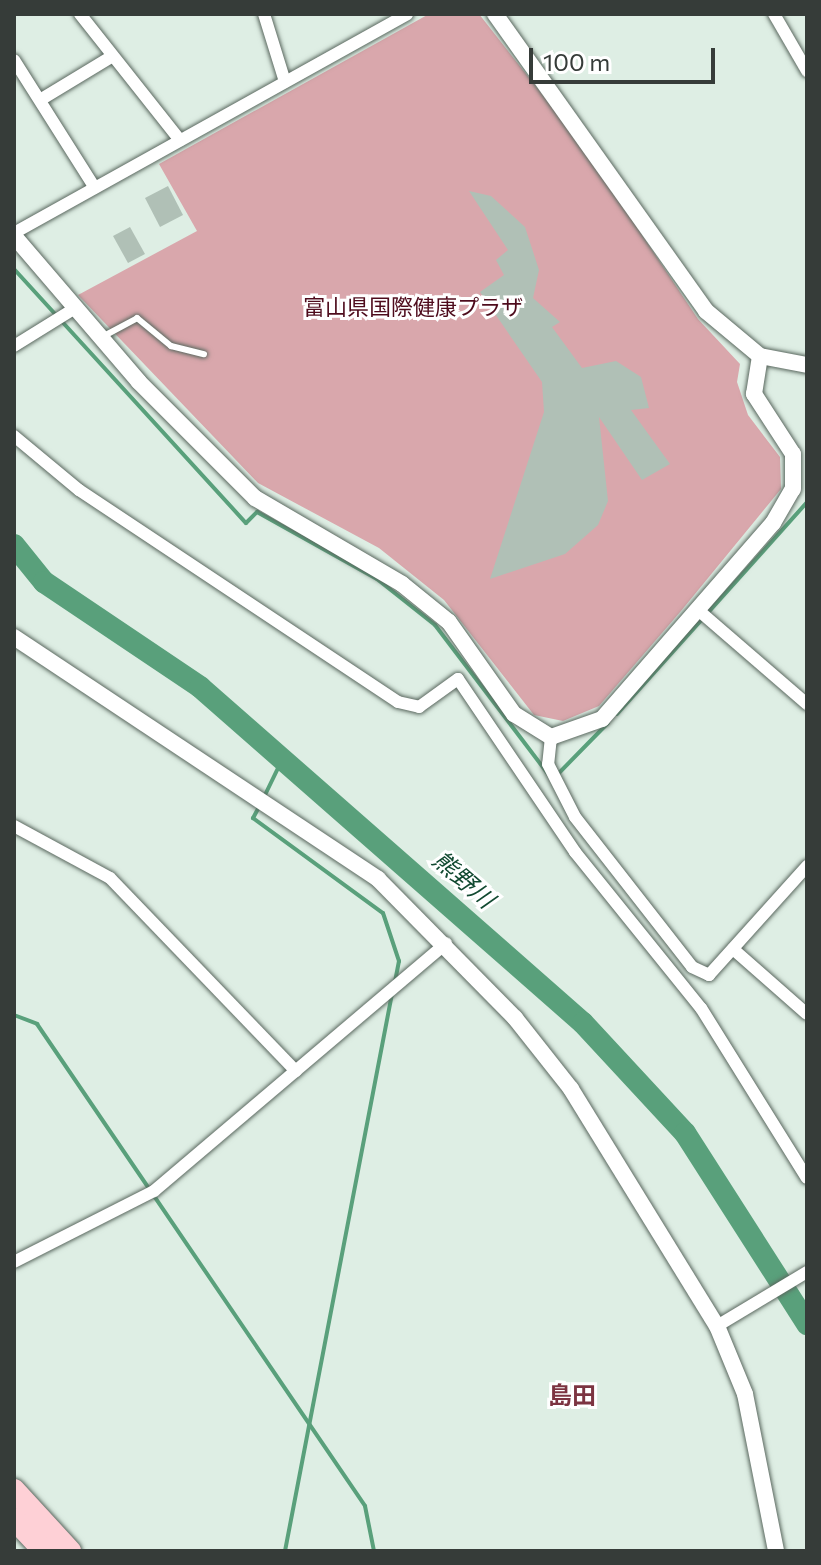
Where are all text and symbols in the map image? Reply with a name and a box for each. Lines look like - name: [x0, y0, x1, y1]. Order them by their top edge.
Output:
- scale bar: [533, 32, 719, 82]
- text: 100 m: [543, 47, 610, 76]
- park label: 富山県国際健康プラザ: [303, 294, 523, 320]
- water label: 熊野川: [427, 845, 501, 913]
- district label: 島田: [548, 1381, 596, 1409]

